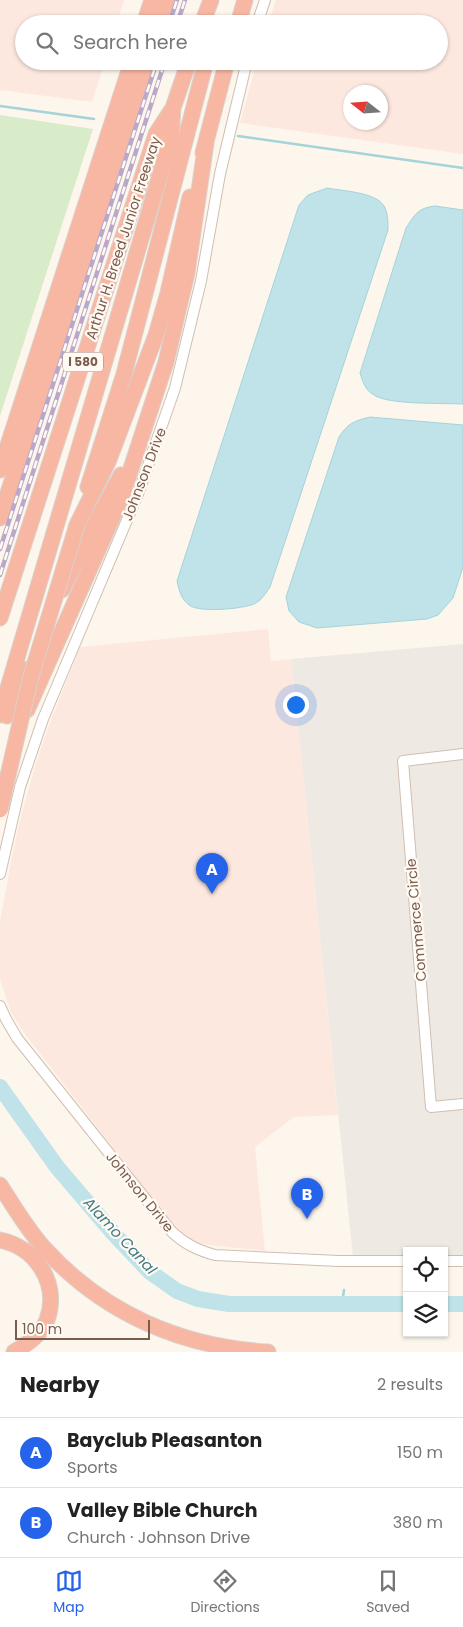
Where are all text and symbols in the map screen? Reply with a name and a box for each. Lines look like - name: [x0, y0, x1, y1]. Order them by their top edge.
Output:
- search box: [15, 15, 448, 70]
- icon: search: [33, 29, 61, 57]
- text: Search here: [73, 29, 187, 56]
- north arrow: [343, 85, 388, 130]
- street label: Arthur H. Breed Junior Freeway: [81, 134, 165, 342]
- road number: I 580: [63, 352, 103, 372]
- street label: Johnson Drive: [117, 424, 171, 524]
- your location: [283, 692, 309, 718]
- pin: A: [196, 853, 228, 894]
- street label: Commerce Circle: [401, 857, 431, 982]
- street label: Johnson Drive: [101, 1147, 179, 1237]
- pin: B: [291, 1178, 323, 1219]
- water label: Alamo Canal: [78, 1192, 162, 1279]
- map controls: [403, 1247, 448, 1337]
- button: locate: [403, 1247, 448, 1292]
- button: layers: [403, 1292, 448, 1337]
- scale bar: [15, 1317, 150, 1340]
- text: 100 m: [22, 1319, 62, 1339]
- text: Nearby: [20, 1370, 100, 1399]
- text: 2 results: [377, 1373, 443, 1396]
- text: Bayclub Pleasanton: [67, 1427, 262, 1454]
- text: A: [30, 1441, 42, 1464]
- text: 150 m: [397, 1441, 443, 1464]
- text: Sports: [67, 1456, 118, 1479]
- text: Valley Bible Church: [67, 1497, 258, 1524]
- text: B: [31, 1511, 41, 1534]
- text: 380 m: [393, 1511, 443, 1534]
- text: Church · Johnson Drive: [67, 1526, 250, 1549]
- tab: Map: [53, 1567, 84, 1618]
- tab: Directions: [190, 1567, 260, 1618]
- tab: Saved: [366, 1567, 410, 1618]

